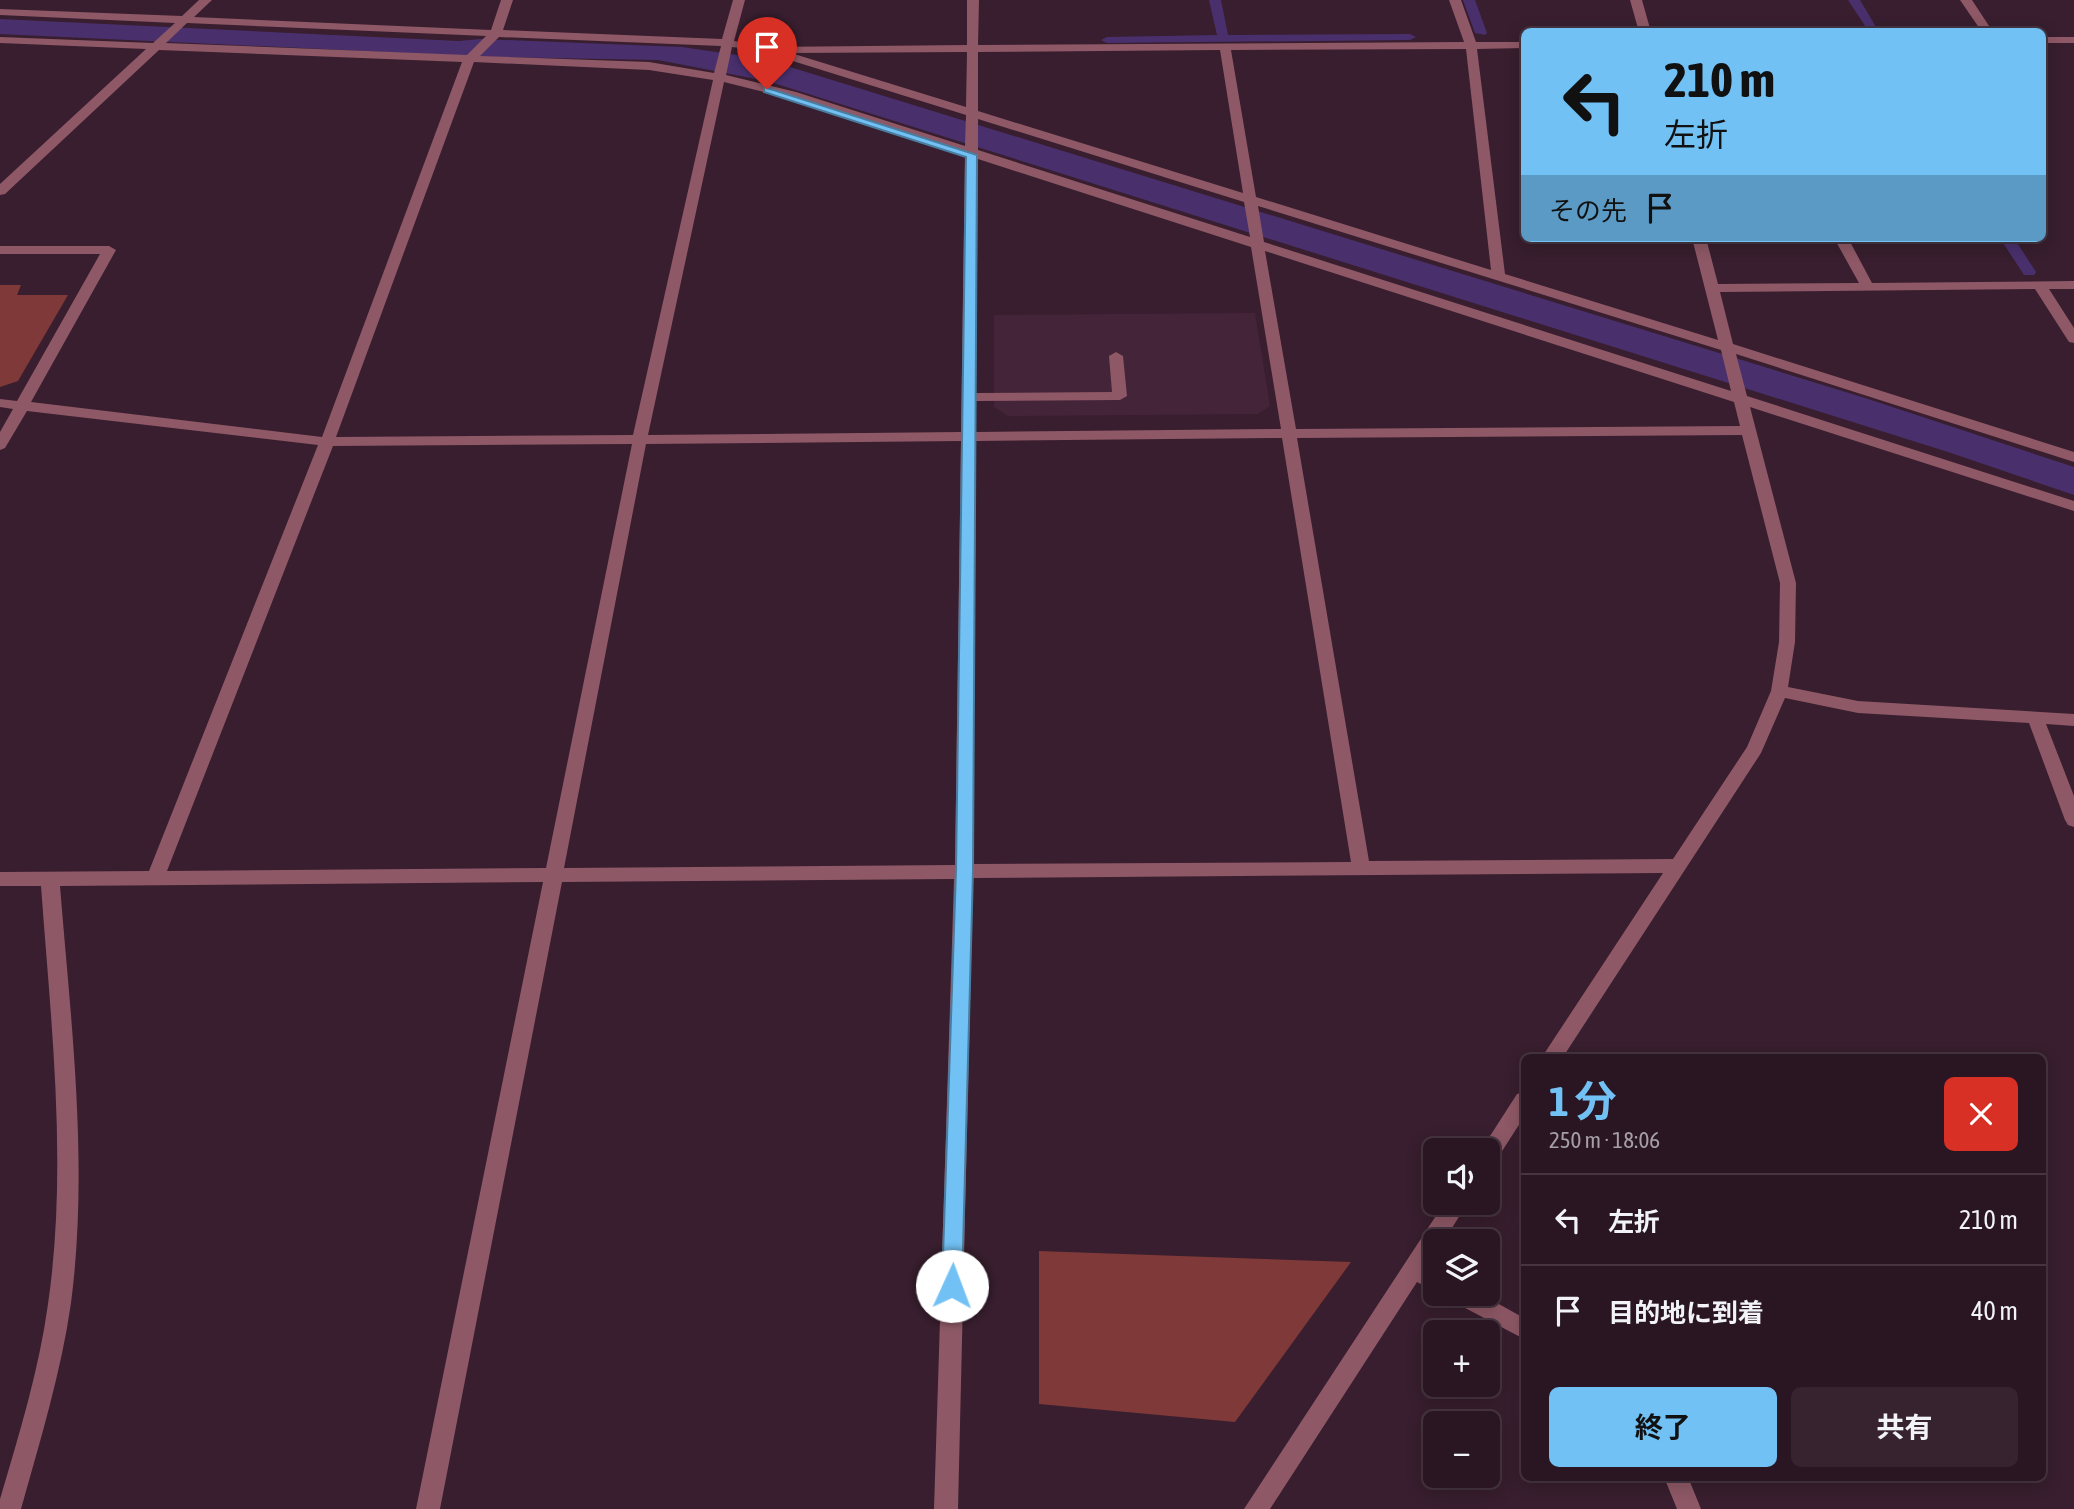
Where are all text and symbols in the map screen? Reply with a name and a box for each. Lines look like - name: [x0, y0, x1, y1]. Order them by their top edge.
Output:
- pin: [737, 17, 797, 89]
- icon: arrive: [748, 28, 786, 66]
- text: 210 m: [1664, 51, 1775, 107]
- icon: left: [1549, 56, 1640, 147]
- text: 左折: [1664, 116, 1728, 153]
- icon: arrive: [1641, 189, 1679, 227]
- text: その先: [1549, 196, 1627, 226]
- text: 1 分: [1549, 1077, 1617, 1125]
- button: close: [1944, 1077, 2018, 1151]
- text: 250 m · 18:06: [1549, 1127, 1660, 1153]
- map controls: [1423, 1138, 1500, 1488]
- button: sound: [1423, 1138, 1500, 1215]
- icon: left: [1549, 1201, 1587, 1239]
- text: 210 m: [1959, 1205, 2018, 1235]
- text: 左折: [1608, 1207, 1660, 1237]
- button: layers: [1423, 1229, 1500, 1306]
- position arrow: [915, 1249, 989, 1323]
- icon: arrive: [1549, 1292, 1587, 1330]
- text: 40 m: [1971, 1296, 2018, 1326]
- text: 目的地に到着: [1608, 1298, 1764, 1328]
- button: +: [1423, 1320, 1500, 1397]
- button: 終了: [1549, 1387, 1777, 1467]
- button: 共有: [1791, 1387, 2018, 1467]
- button: −: [1423, 1411, 1500, 1488]

